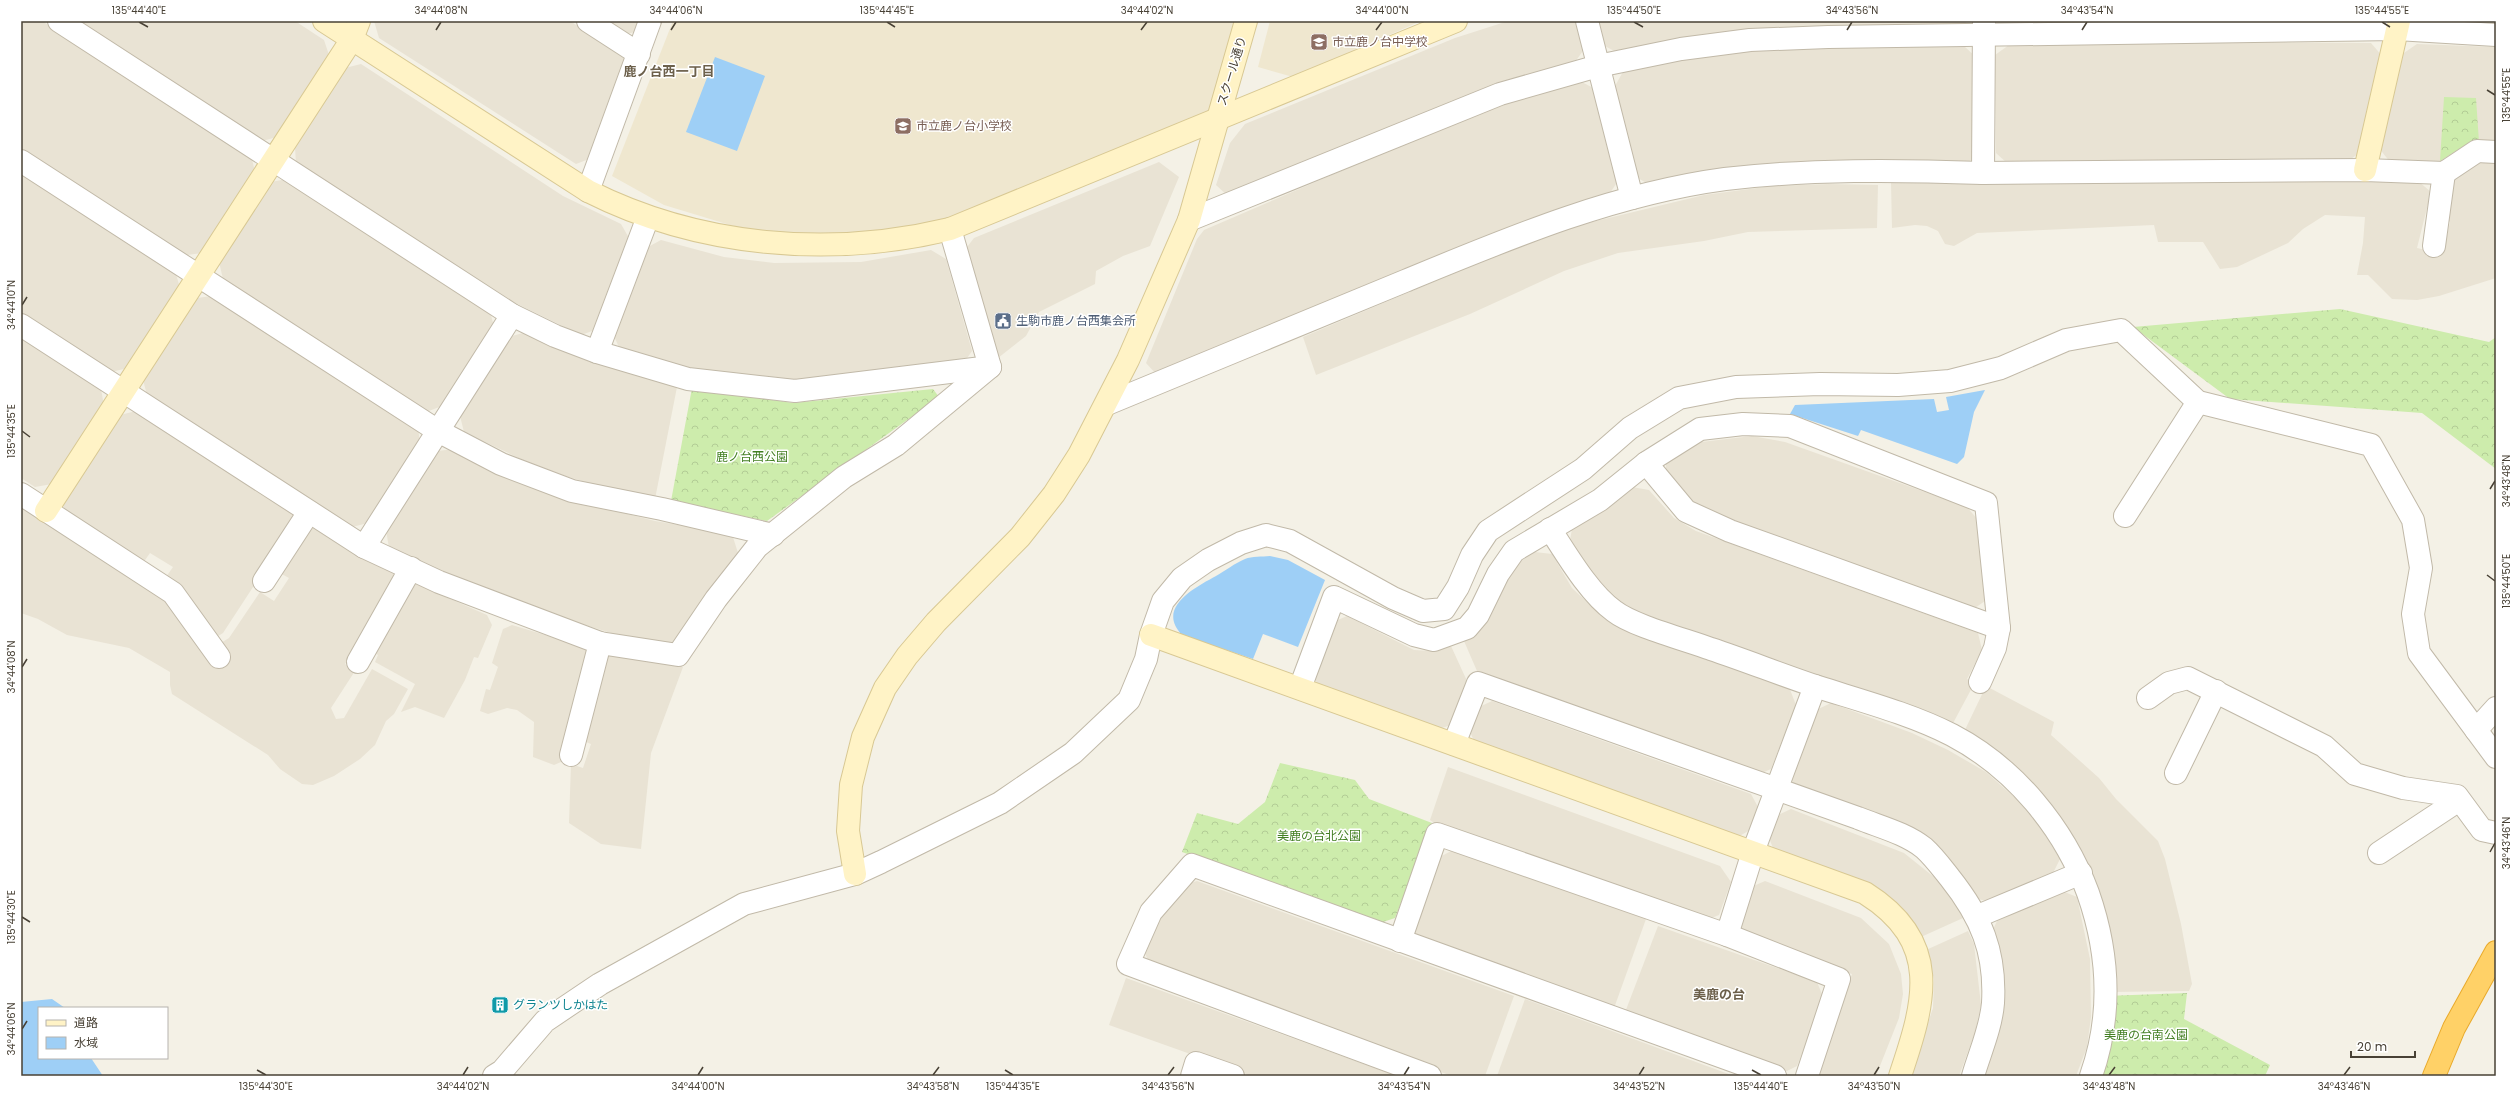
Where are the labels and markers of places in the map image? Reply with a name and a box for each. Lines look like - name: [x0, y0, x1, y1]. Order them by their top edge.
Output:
- school or university icon: 市立鹿ノ台中学校: [1309, 32, 1329, 52]
- place label: 市立鹿ノ台中学校: [1332, 33, 1428, 50]
- school or university icon: 市立鹿ノ台小学校: [893, 116, 913, 136]
- place label: 市立鹿ノ台小学校: [916, 117, 1012, 134]
- public building icon: 生駒市鹿ノ台西集会所: [993, 311, 1013, 331]
- place label: 生駒市鹿ノ台西集会所: [1016, 312, 1136, 329]
- building icon: グランツしかはた: [490, 995, 510, 1015]
- place label: グランツしかはた: [513, 996, 608, 1013]

